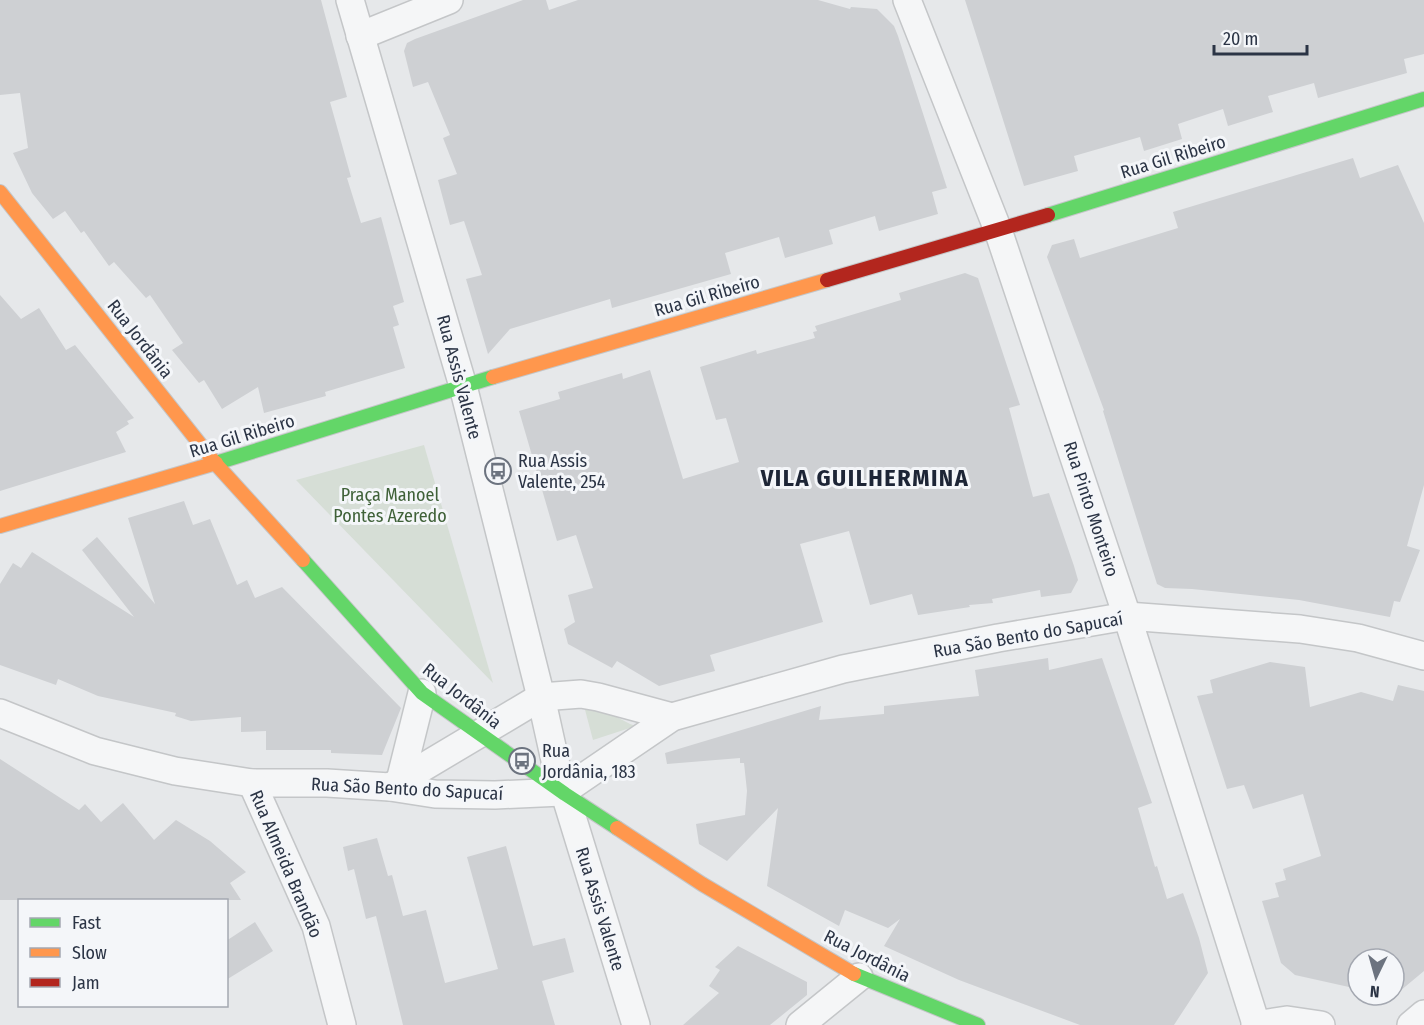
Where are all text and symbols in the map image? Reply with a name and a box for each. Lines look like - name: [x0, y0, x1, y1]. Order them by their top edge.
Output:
- scale bar: [1214, 18, 1307, 56]
- text: 20 m: [1223, 28, 1258, 50]
- street label: Rua Gil Ribeiro: [1118, 131, 1228, 183]
- street label: Rua Gil Ribeiro: [652, 270, 762, 322]
- street label: Rua Jordânia: [102, 295, 178, 383]
- street label: Rua Assis Valente: [432, 312, 486, 442]
- street label: Rua Gil Ribeiro: [187, 410, 297, 462]
- street label: Rua Pinto Monteiro: [1059, 439, 1123, 579]
- place label: Rua Assis Valente, 254: [518, 450, 606, 493]
- bus stop icon: Rua Assis Valente, 254: [483, 456, 513, 486]
- district label: VILA GUILHERMINA: [760, 464, 969, 492]
- park label: Praça Manoel Pontes Azeredo: [333, 484, 447, 527]
- street label: Rua São Bento do Sapucaí: [931, 607, 1125, 663]
- street label: Rua Jordânia: [418, 658, 506, 734]
- place label: Rua Jordânia, 183: [542, 740, 636, 783]
- bus stop icon: Rua Jordânia, 183: [507, 746, 537, 776]
- street label: Rua São Bento do Sapucaí: [310, 773, 504, 805]
- street label: Rua Almeida Brandão: [245, 787, 327, 941]
- street label: Rua Assis Valente: [571, 845, 629, 974]
- legend: [18, 899, 228, 1007]
- text: Fast: [72, 912, 101, 934]
- street label: Rua Jordânia: [820, 925, 914, 987]
- text: Slow: [72, 942, 107, 964]
- north arrow: [1346, 947, 1406, 1007]
- text: Jam: [72, 972, 100, 994]
- text: N: [1369, 982, 1380, 1001]

